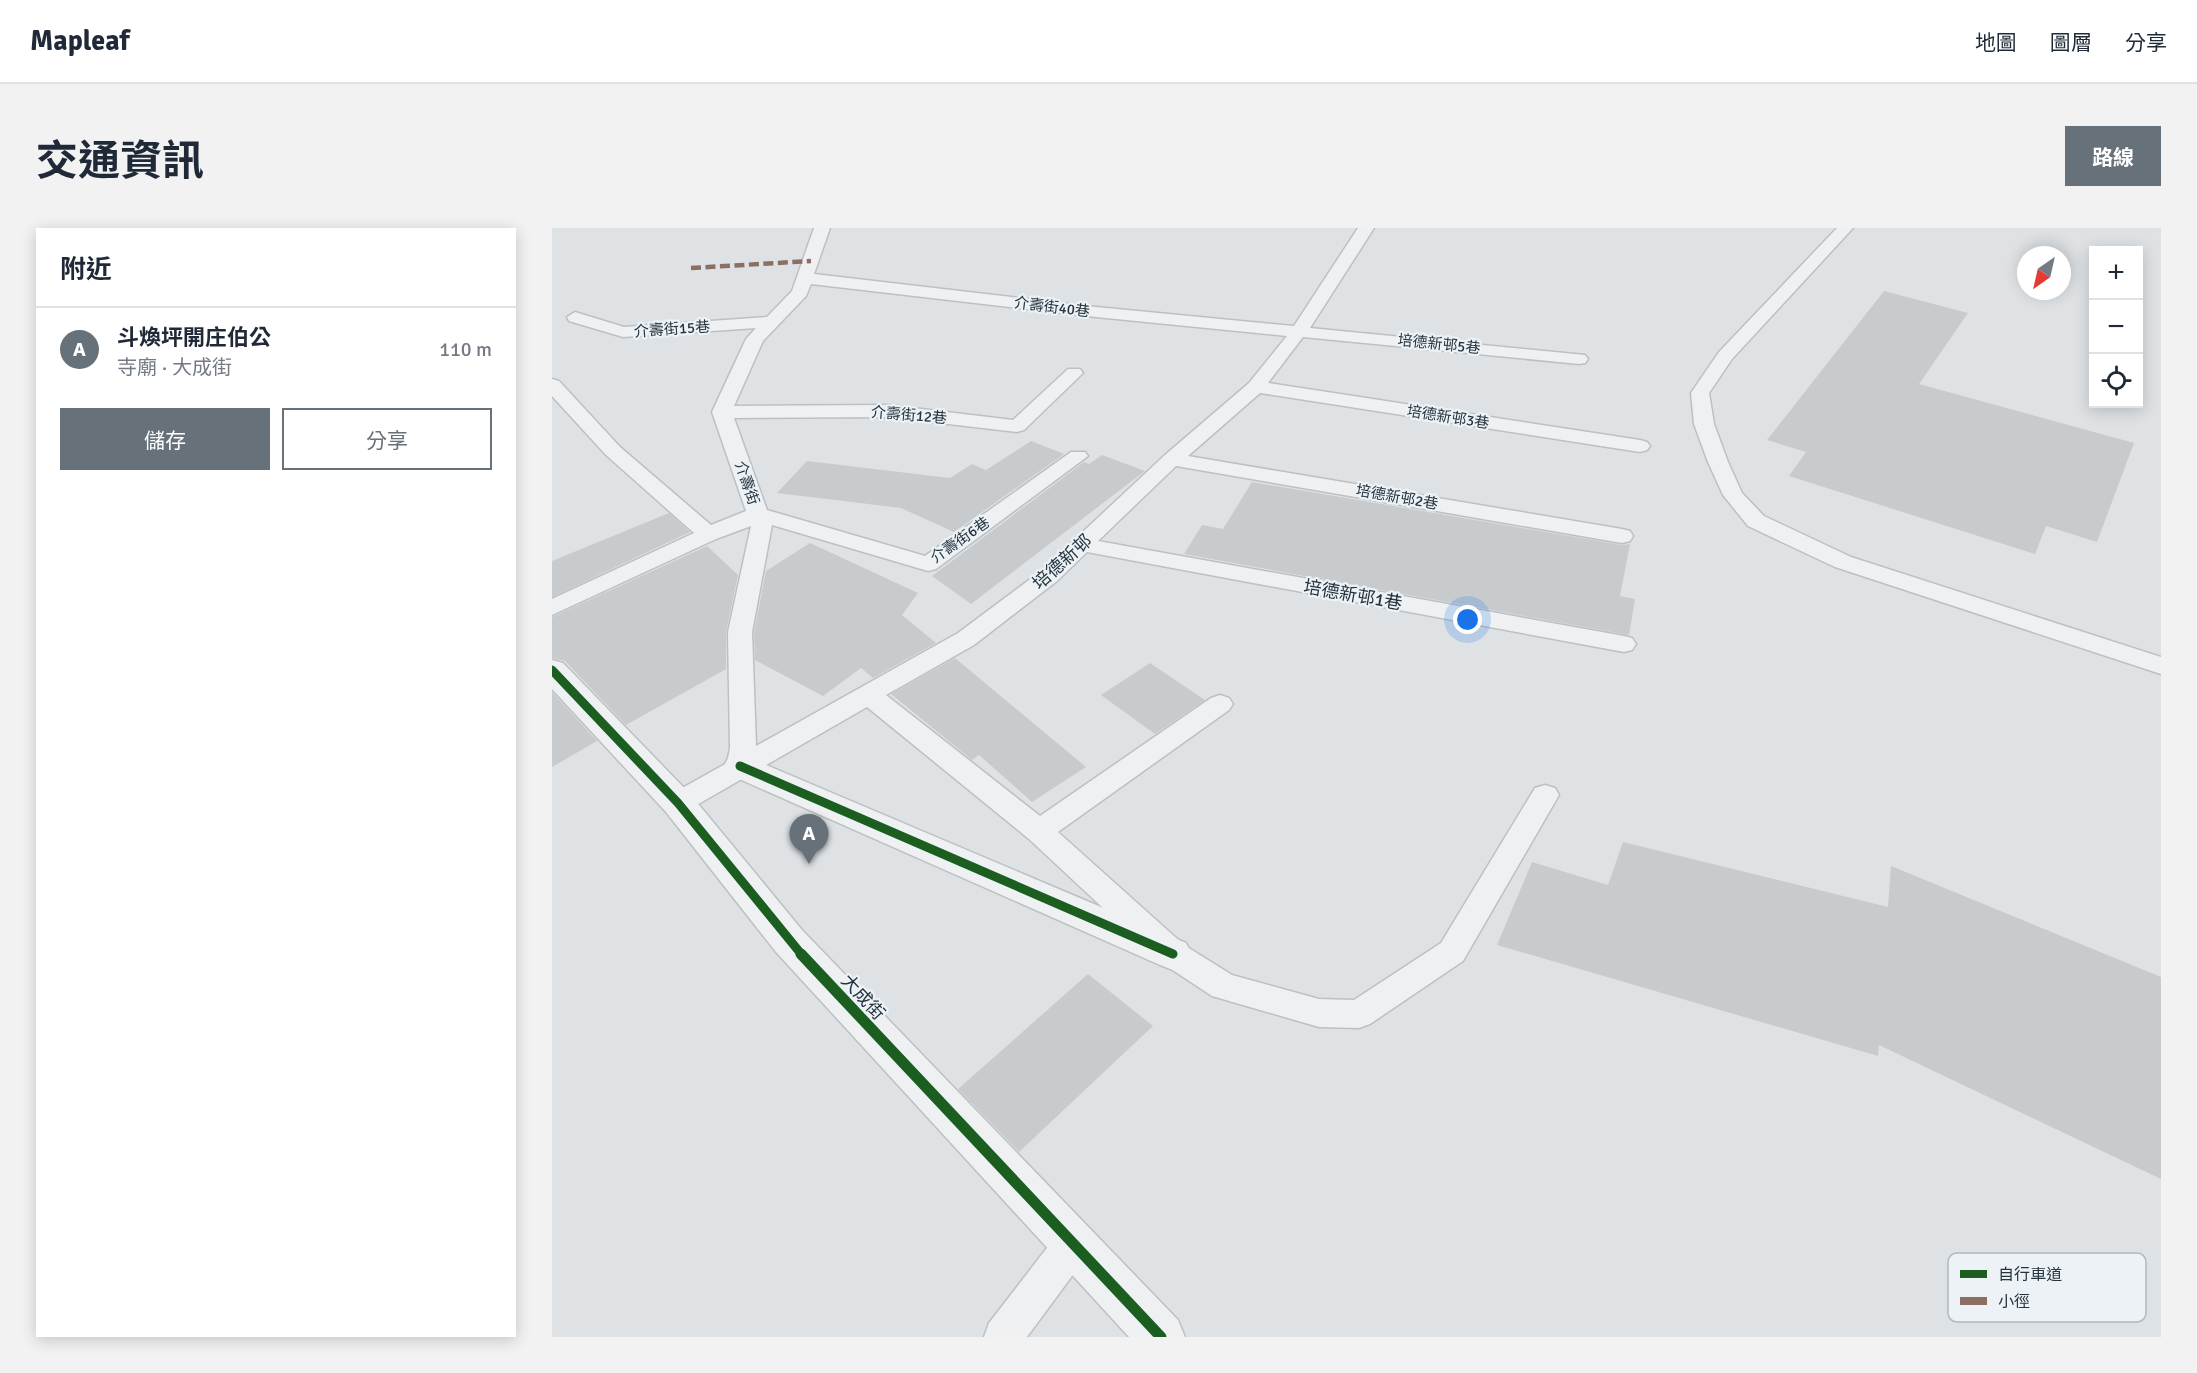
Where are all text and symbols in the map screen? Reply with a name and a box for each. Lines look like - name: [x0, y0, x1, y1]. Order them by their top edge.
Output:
- text: Mapleaf: [30, 24, 130, 58]
- text: 地圖: [1975, 30, 2017, 56]
- text: 圖層: [2050, 30, 2092, 56]
- text: 分享: [2125, 30, 2167, 56]
- button: 路線: [2065, 126, 2161, 186]
- text: 交通資訊: [36, 136, 204, 187]
- north arrow: [2017, 246, 2071, 300]
- map controls: [2089, 246, 2143, 408]
- button: +: [2089, 246, 2143, 300]
- text: 附近: [60, 254, 112, 286]
- street label: 介壽街40巷: [1013, 293, 1091, 321]
- button: −: [2089, 300, 2143, 354]
- street label: 介壽街15巷: [633, 317, 711, 341]
- text: 斗煥坪開庄伯公: [117, 324, 271, 351]
- street label: 培德新邨5巷: [1397, 331, 1481, 357]
- text: A: [73, 337, 86, 362]
- text: 110 m: [439, 337, 492, 362]
- button: locate: [2089, 354, 2143, 408]
- text: 寺廟 · 大成街: [117, 355, 232, 380]
- street label: 培德新邨3巷: [1406, 402, 1490, 432]
- street label: 介壽街12巷: [870, 403, 948, 427]
- button: 儲存: [60, 408, 270, 470]
- button: 分享: [282, 408, 492, 470]
- street label: 介壽街: [731, 459, 763, 507]
- street label: 培德新邨2巷: [1355, 481, 1439, 513]
- street label: 介壽街6巷: [927, 513, 993, 567]
- street label: 培德新邨: [1028, 530, 1096, 594]
- street label: 培德新邨1巷: [1302, 576, 1404, 614]
- your location: [1453, 605, 1482, 634]
- pin: A: [790, 814, 828, 864]
- street label: 大成街: [837, 970, 889, 1024]
- legend: [1948, 1253, 2146, 1322]
- text: 自行車道: [1998, 1265, 2062, 1285]
- text: 小徑: [1998, 1292, 2030, 1312]

